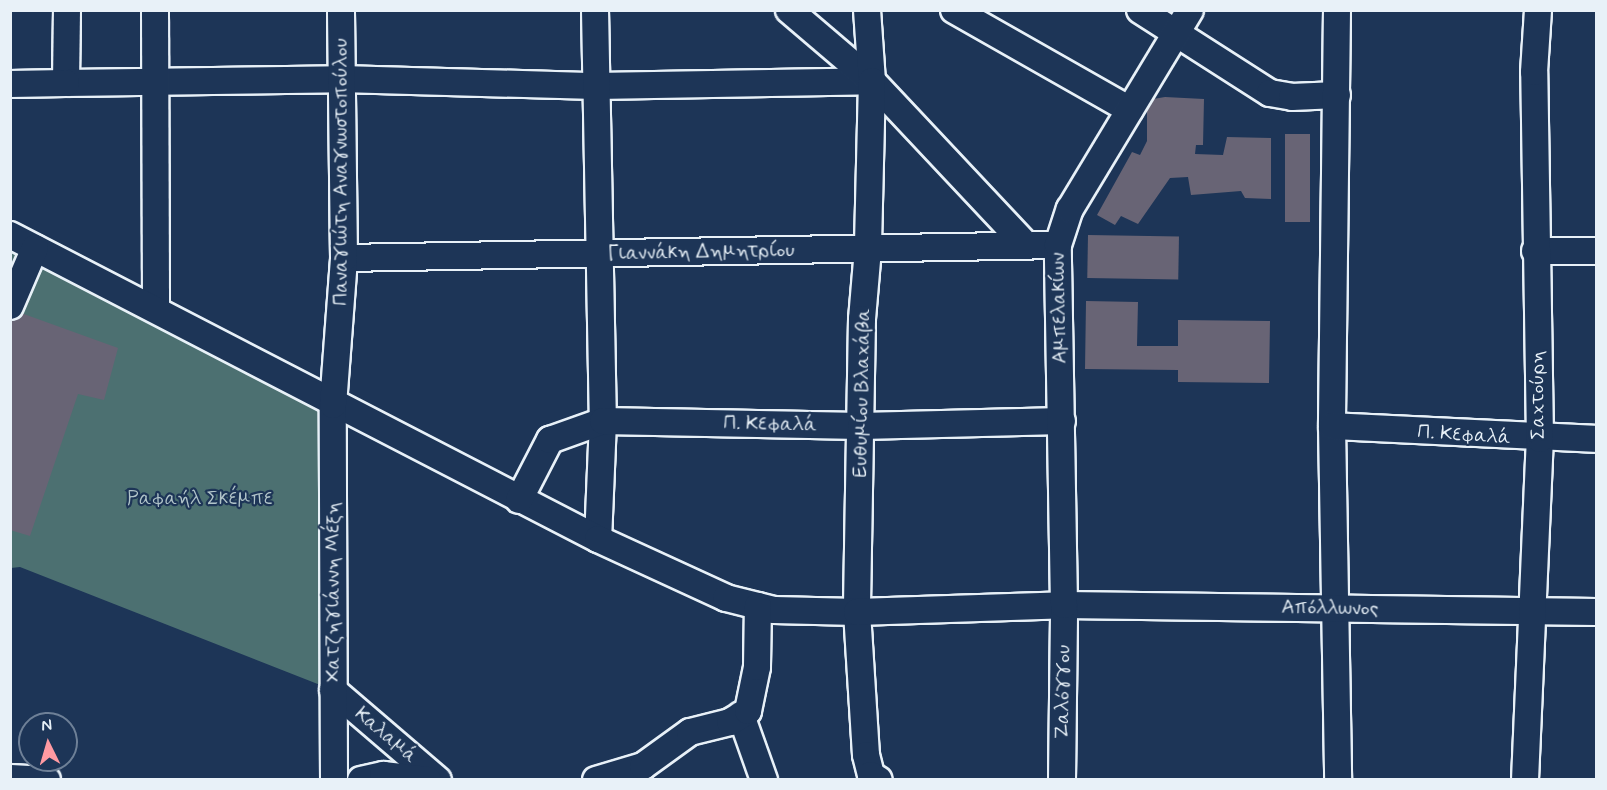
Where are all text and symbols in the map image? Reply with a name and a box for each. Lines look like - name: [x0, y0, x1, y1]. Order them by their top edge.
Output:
- street label: Παναγιώτη Αναγνωστοπούλου: [329, 38, 353, 306]
- street label: Γιαννάκη Δημητρίου: [607, 238, 795, 266]
- street label: Αμπελακίων: [1046, 252, 1072, 364]
- street label: Ευθυμίου Βλαχάβα: [849, 308, 875, 478]
- street label: Σαχτούρη: [1525, 350, 1551, 440]
- street label: Π. Κεφαλά: [723, 411, 817, 437]
- street label: Π. Κεφαλά: [1417, 420, 1511, 450]
- park label: Ραφαήλ Σκέμπε: [127, 486, 273, 510]
- street label: Χατζηγιάννη Μέξη: [321, 502, 345, 682]
- street label: Απόλλωνος: [1281, 595, 1379, 621]
- street label: Ζαλόγγου: [1050, 645, 1076, 739]
- street label: Καλαμά: [350, 702, 422, 768]
- north arrow: [18, 712, 78, 772]
- text: N: [40, 715, 53, 736]

